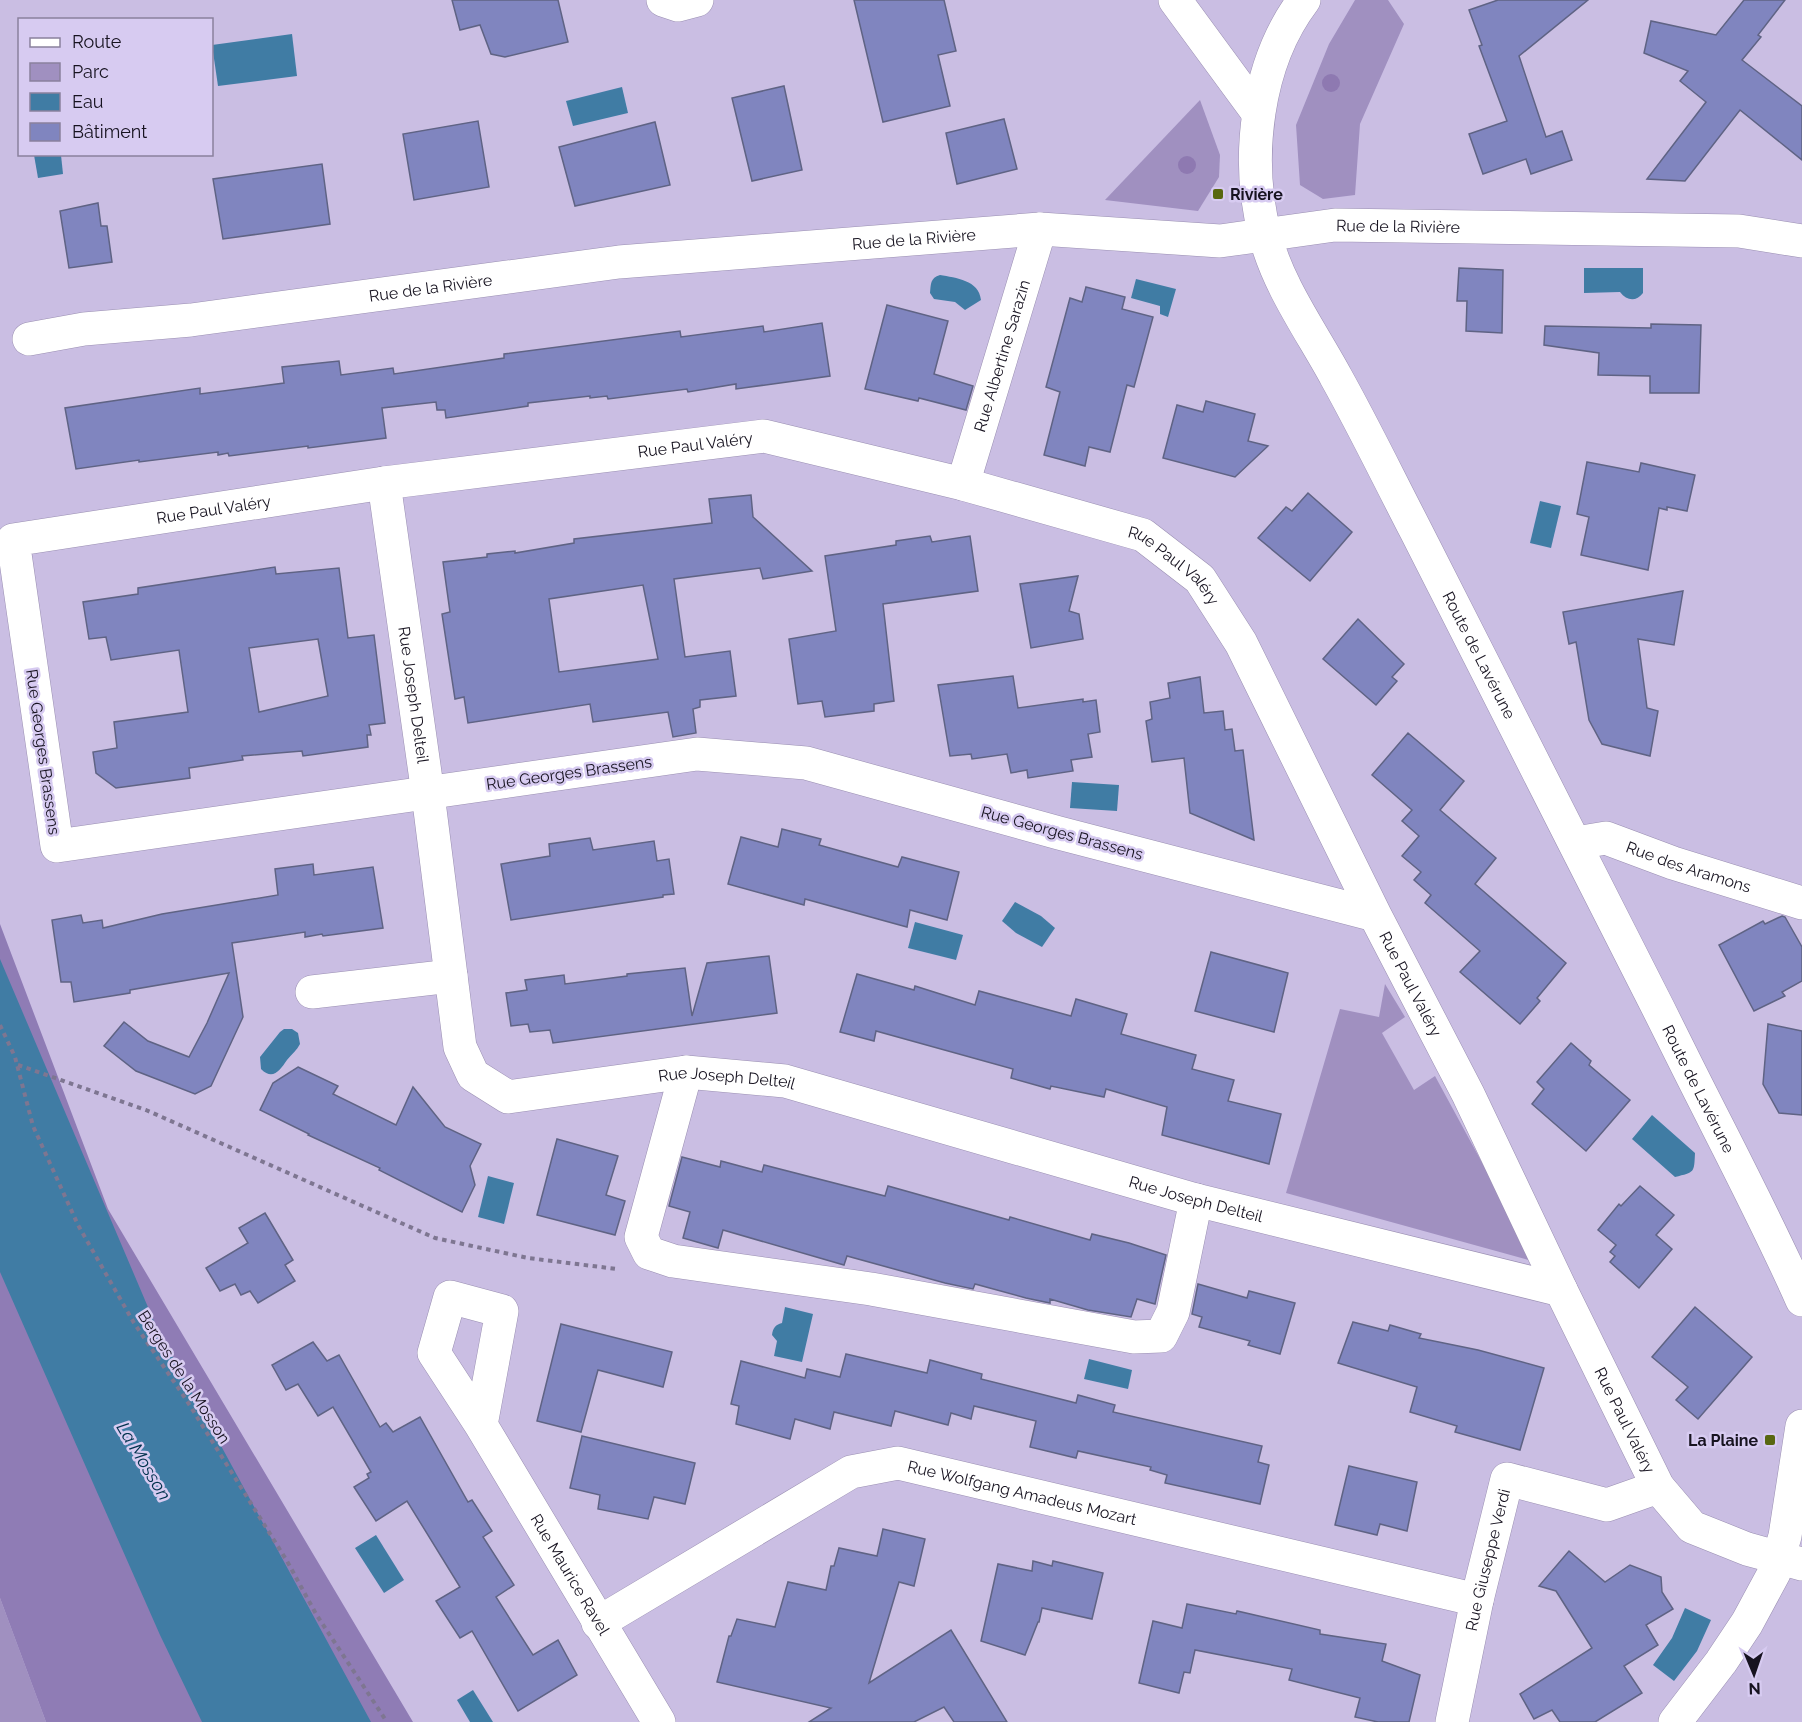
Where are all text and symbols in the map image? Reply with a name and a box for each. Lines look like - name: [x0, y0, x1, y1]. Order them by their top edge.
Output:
- legend: [18, 18, 213, 156]
- text: Route: [72, 31, 122, 52]
- text: Parc: [72, 61, 109, 82]
- text: Eau: [72, 91, 103, 112]
- text: Bâtiment: [72, 121, 147, 142]
- place label: Rivière: [1230, 185, 1283, 204]
- marker: Rivière: [1211, 187, 1225, 201]
- street label: Rue de la Rivière: [1336, 216, 1460, 236]
- street label: Rue de la Rivière: [851, 225, 976, 253]
- street label: Rue de la Rivière: [368, 270, 493, 305]
- street label: Rue Albertine Sarazin: [970, 277, 1034, 434]
- street label: Rue Paul Valéry: [637, 428, 754, 461]
- street label: Rue Paul Valéry: [155, 491, 273, 527]
- street label: Rue Paul Valéry: [1126, 522, 1224, 609]
- street label: Route de Lavérune: [1439, 588, 1520, 722]
- street label: Rue Joseph Delteil: [395, 625, 433, 765]
- street label: Rue Georges Brassens: [22, 668, 64, 836]
- street label: Rue Georges Brassens: [485, 752, 653, 794]
- street label: Rue Georges Brassens: [979, 802, 1145, 864]
- street label: Rue des Aramons: [1624, 837, 1754, 896]
- street label: Rue Paul Valéry: [1376, 928, 1446, 1040]
- street label: Route de Lavérune: [1659, 1022, 1739, 1156]
- street label: Rue Joseph Delteil: [657, 1062, 798, 1093]
- street label: Rue Joseph Delteil: [1127, 1172, 1266, 1226]
- street label: Berges de la Mosson: [134, 1307, 234, 1447]
- street label: Rue Paul Valéry: [1591, 1364, 1659, 1476]
- water label: La Mosson: [112, 1418, 176, 1504]
- place label: La Plaine: [1688, 1431, 1758, 1450]
- marker: La Plaine: [1763, 1433, 1777, 1447]
- street label: Rue Wolfgang Amadeus Mozart: [906, 1456, 1139, 1529]
- street label: Rue Giuseppe Verdi: [1461, 1487, 1514, 1633]
- street label: Rue Maurice Ravel: [527, 1510, 614, 1639]
- north arrow: [1724, 1644, 1784, 1704]
- text: N: [1748, 1679, 1761, 1698]

